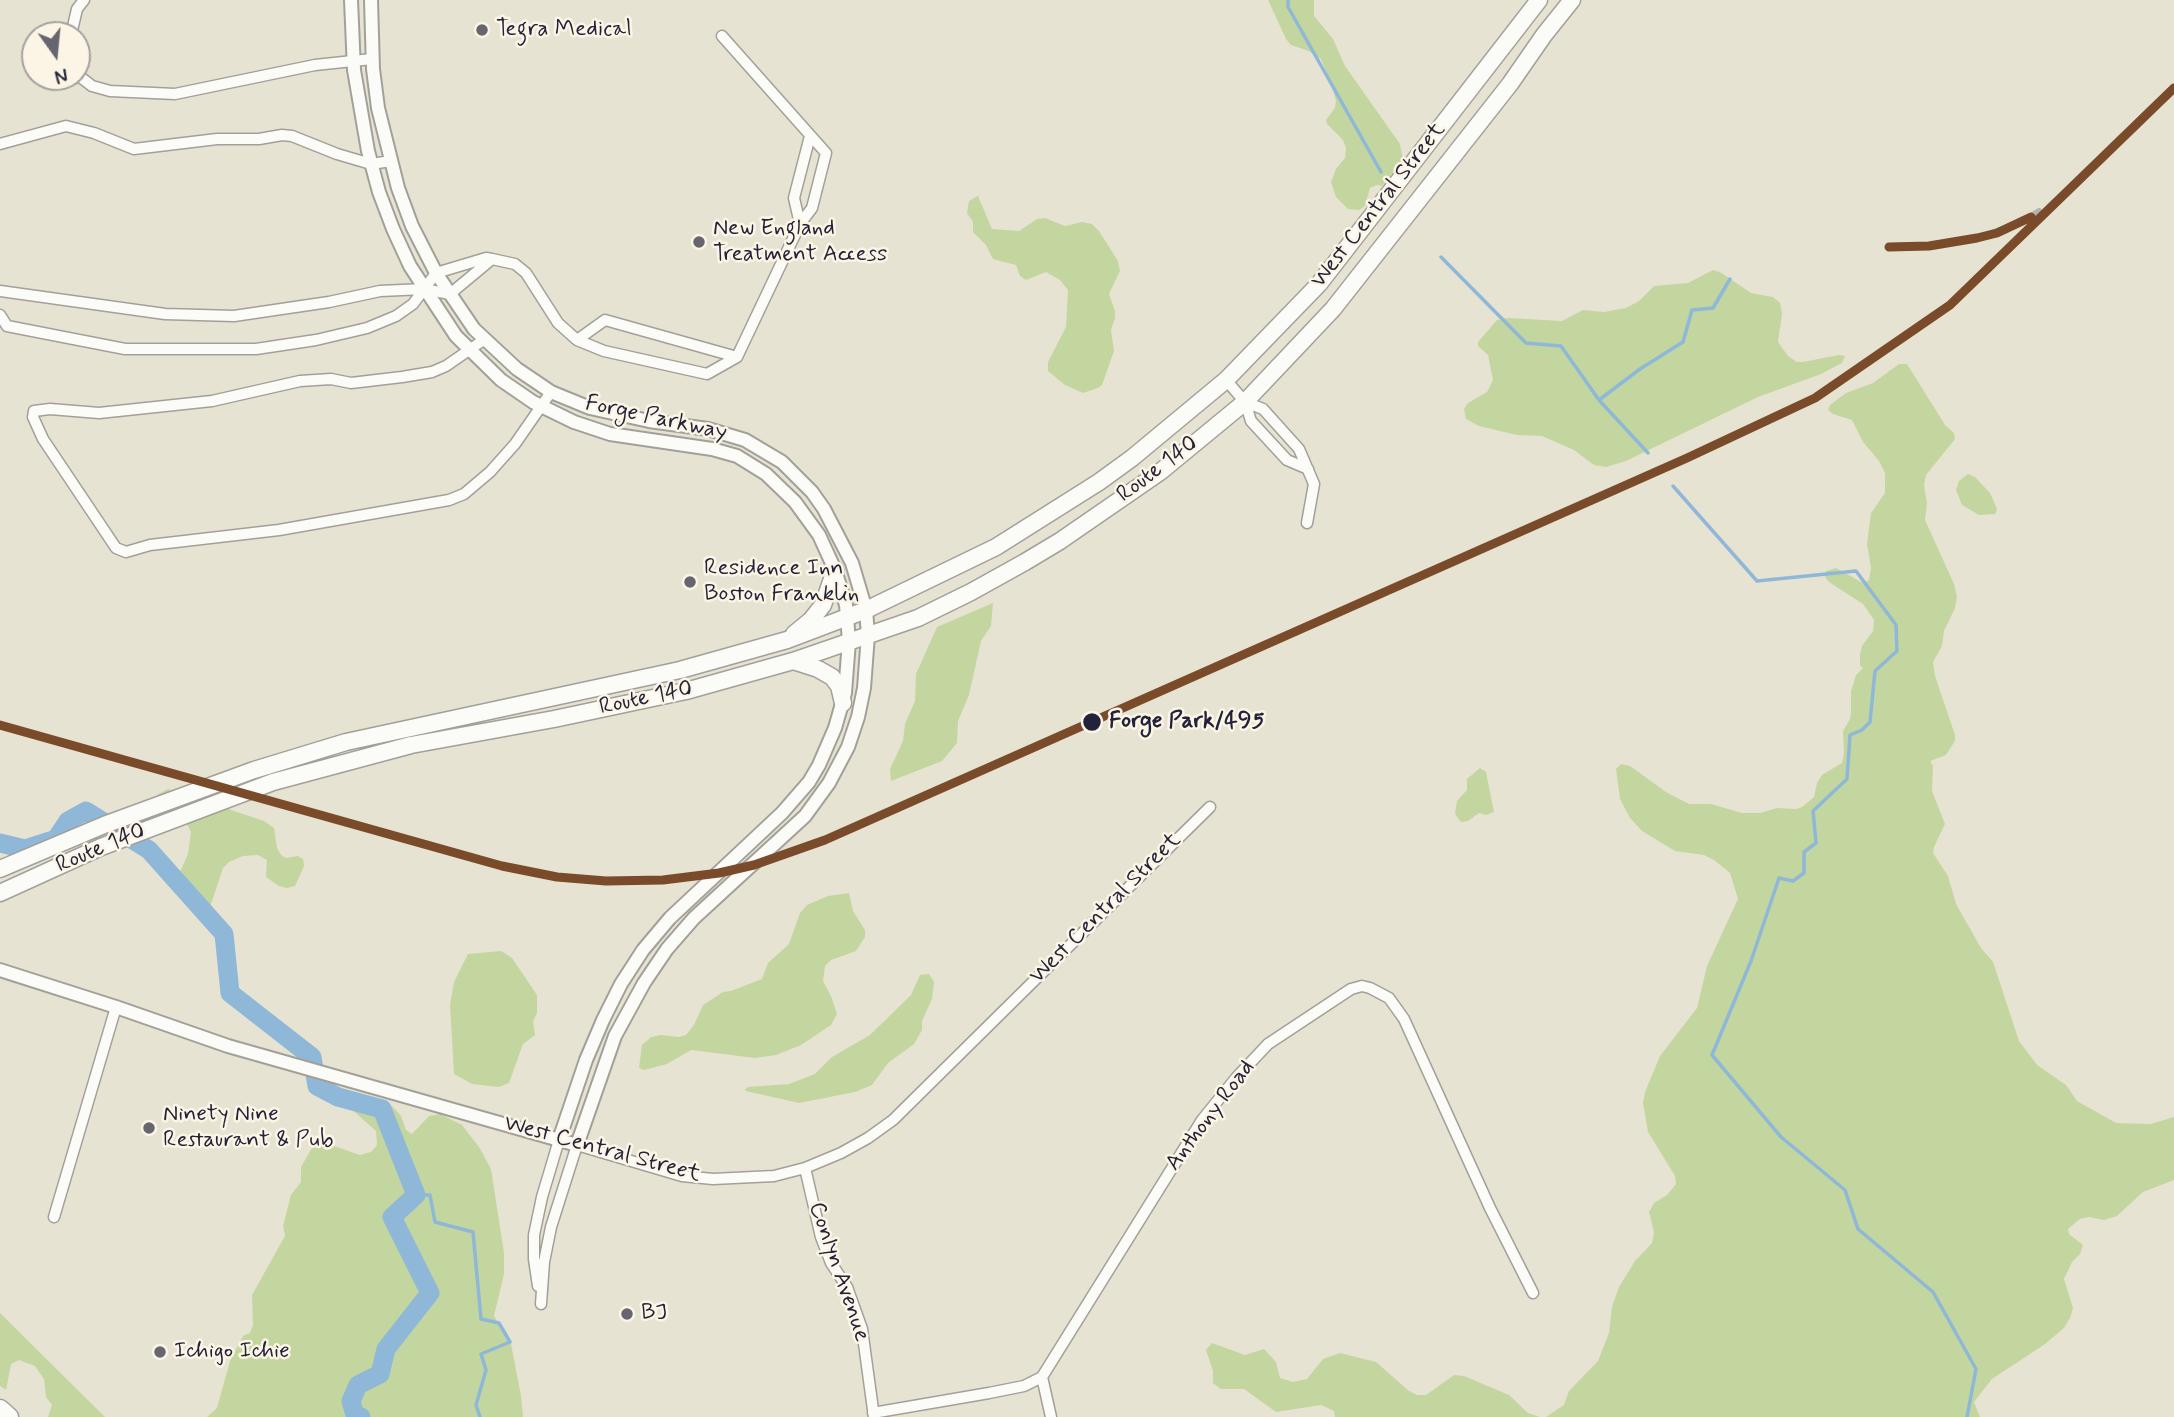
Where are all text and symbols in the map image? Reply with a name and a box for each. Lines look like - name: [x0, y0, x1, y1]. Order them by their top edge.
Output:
- place label: Tegra Medical: [496, 16, 632, 44]
- north arrow: [21, 21, 91, 91]
- marker: Tegra Medical: [474, 22, 490, 38]
- text: N: [52, 61, 70, 89]
- street label: West Central Street: [1306, 118, 1452, 294]
- place label: New England Treatment Access: [713, 215, 887, 269]
- marker: New England Treatment Access: [691, 234, 707, 250]
- street label: Forge Parkway: [583, 391, 729, 447]
- street label: Route 140: [1112, 431, 1204, 509]
- place label: Residence Inn Boston Franklin: [704, 555, 859, 609]
- marker: Residence Inn Boston Franklin: [682, 574, 698, 590]
- street label: Route 140: [597, 676, 695, 722]
- place label: Forge Park/495: [1109, 708, 1264, 736]
- marker: Forge Park/495: [1081, 711, 1103, 733]
- street label: Route 140: [52, 818, 150, 880]
- street label: West Central Street: [1025, 828, 1187, 990]
- street label: Anthony Road: [1160, 1055, 1262, 1177]
- place label: Ninety Nine Restaurant & Pub: [163, 1101, 334, 1155]
- street label: West Central Street: [501, 1110, 703, 1190]
- marker: Ninety Nine Restaurant & Pub: [141, 1120, 157, 1136]
- street label: Conlyn Avenue: [801, 1199, 875, 1345]
- place label: BJ: [641, 1300, 667, 1328]
- marker: BJ: [619, 1306, 635, 1322]
- place label: Ichigo Ichie: [174, 1338, 290, 1366]
- marker: Ichigo Ichie: [152, 1344, 168, 1360]

